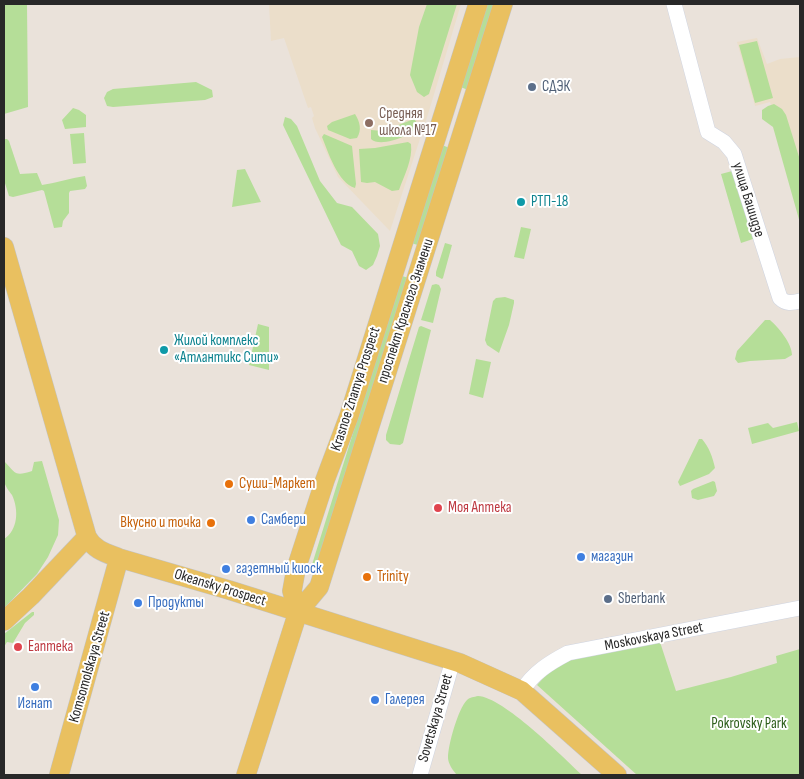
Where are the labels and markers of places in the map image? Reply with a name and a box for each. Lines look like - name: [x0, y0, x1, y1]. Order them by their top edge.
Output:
- place label: СДЭК: [542, 78, 570, 96]
- marker: СДЭК: [526, 81, 538, 93]
- place label: Средняя школа №17: [379, 105, 436, 140]
- marker: Средняя школа №17: [363, 117, 375, 129]
- place label: РТП-18: [531, 193, 568, 211]
- marker: РТП-18: [515, 196, 527, 208]
- place label: Жилой комплекс «Атлантикс Сити»: [174, 332, 279, 367]
- marker: Жилой комплекс «Атлантикс Сити»: [158, 344, 170, 356]
- place label: Суши-Маркет: [239, 475, 315, 493]
- marker: Суши-Маркет: [223, 478, 235, 490]
- place label: Моя Аптека: [448, 499, 512, 517]
- marker: Моя Аптека: [432, 502, 444, 514]
- place label: Самбери: [261, 511, 306, 529]
- place label: Вкусно и точка: [120, 514, 201, 532]
- marker: Самбери: [245, 514, 257, 526]
- marker: Вкусно и точка: [205, 517, 217, 529]
- place label: магазин: [591, 548, 633, 566]
- marker: магазин: [575, 551, 587, 563]
- place label: газетный киоск: [236, 560, 322, 578]
- marker: газетный киоск: [220, 563, 232, 575]
- place label: Trinity: [377, 568, 409, 586]
- marker: Trinity: [361, 571, 373, 583]
- place label: Sberbank: [618, 590, 665, 608]
- marker: Sberbank: [602, 593, 614, 605]
- place label: Продукты: [148, 594, 204, 612]
- marker: Продукты: [132, 597, 144, 609]
- place label: Еаптека: [28, 638, 73, 656]
- marker: Еаптека: [12, 641, 24, 653]
- marker: Игнат: [29, 681, 41, 693]
- place label: Галерея: [385, 691, 425, 709]
- marker: Галерея: [369, 694, 381, 706]
- place label: Игнат: [18, 695, 52, 713]

